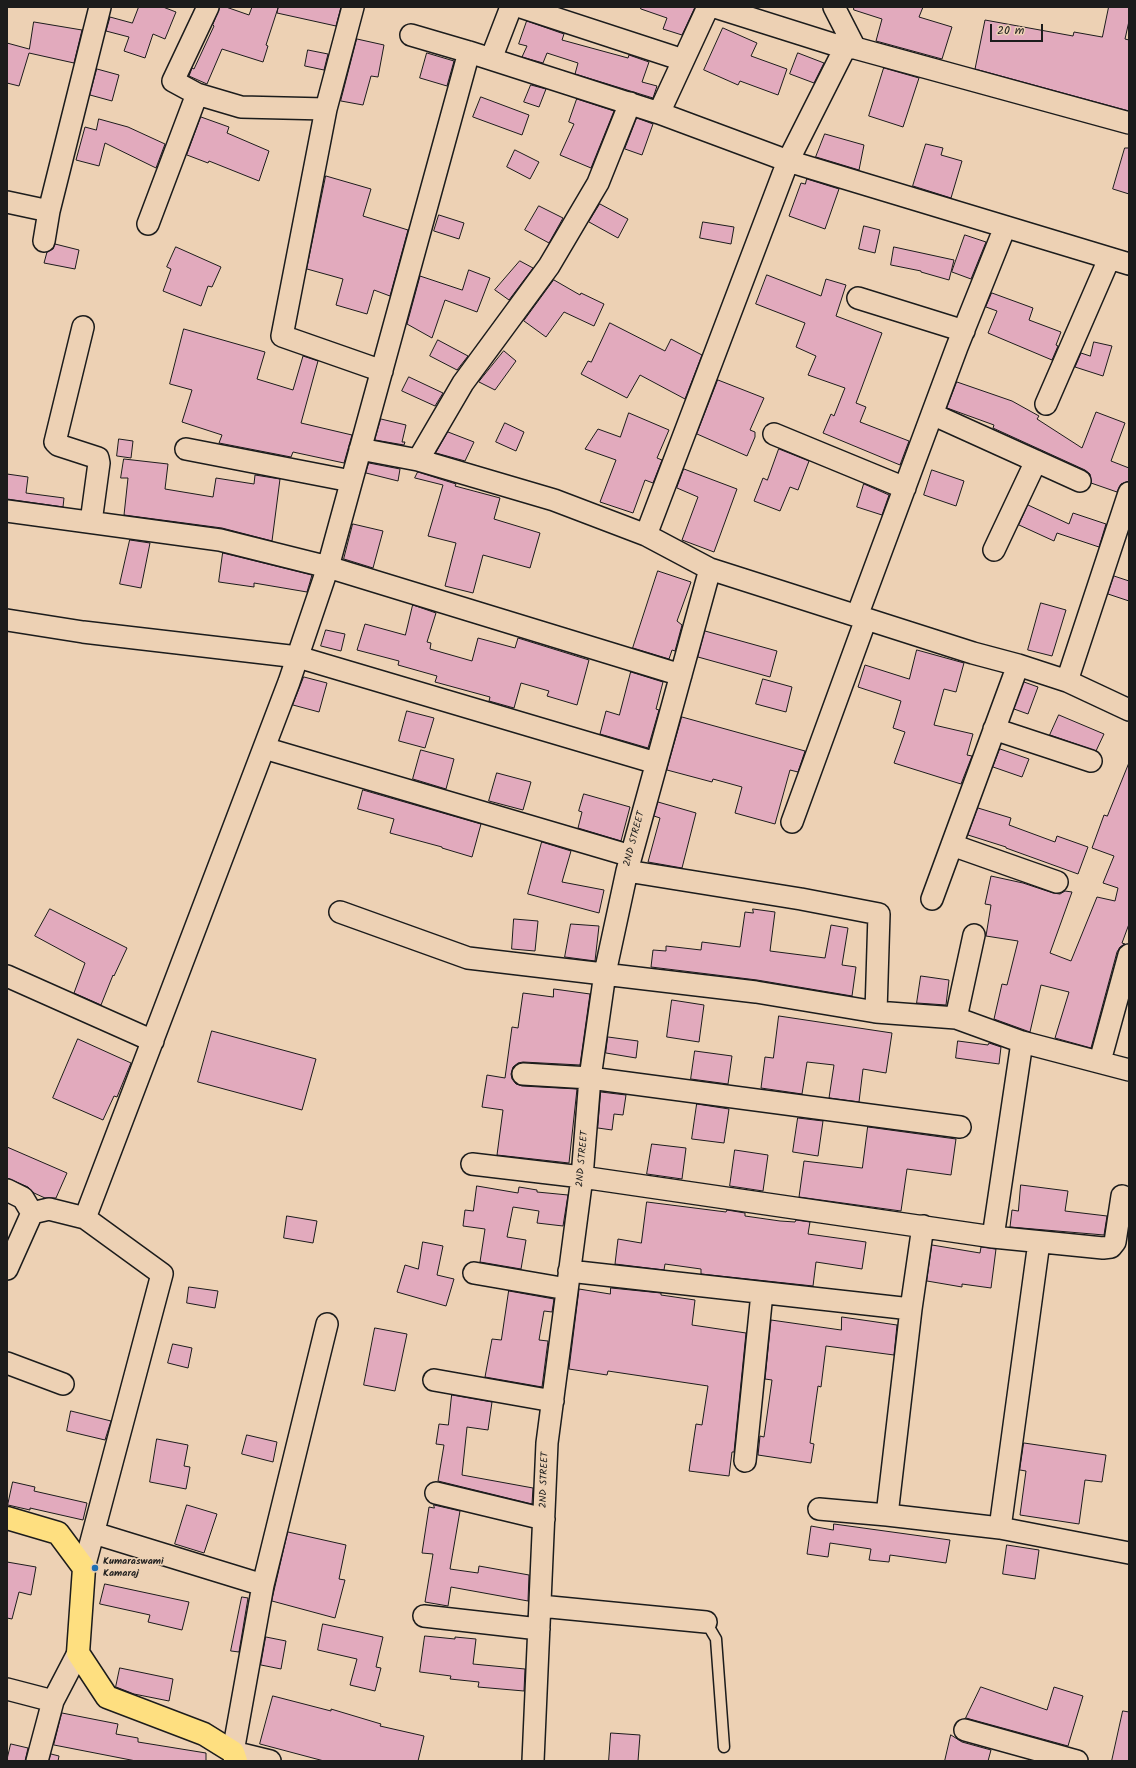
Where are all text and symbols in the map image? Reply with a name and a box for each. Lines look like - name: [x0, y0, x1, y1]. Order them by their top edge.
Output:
- scale bar: [992, 16, 1045, 42]
- text: 20 m: [997, 21, 1024, 40]
- street label: 2ND STREET: [622, 810, 648, 868]
- street label: 2ND STREET: [575, 1130, 591, 1188]
- street label: 2ND STREET: [538, 1452, 552, 1508]
- place label: Kumaraswami Kamaraj: [103, 1556, 164, 1580]
- marker: Kumaraswami Kamaraj: [90, 1563, 100, 1573]

